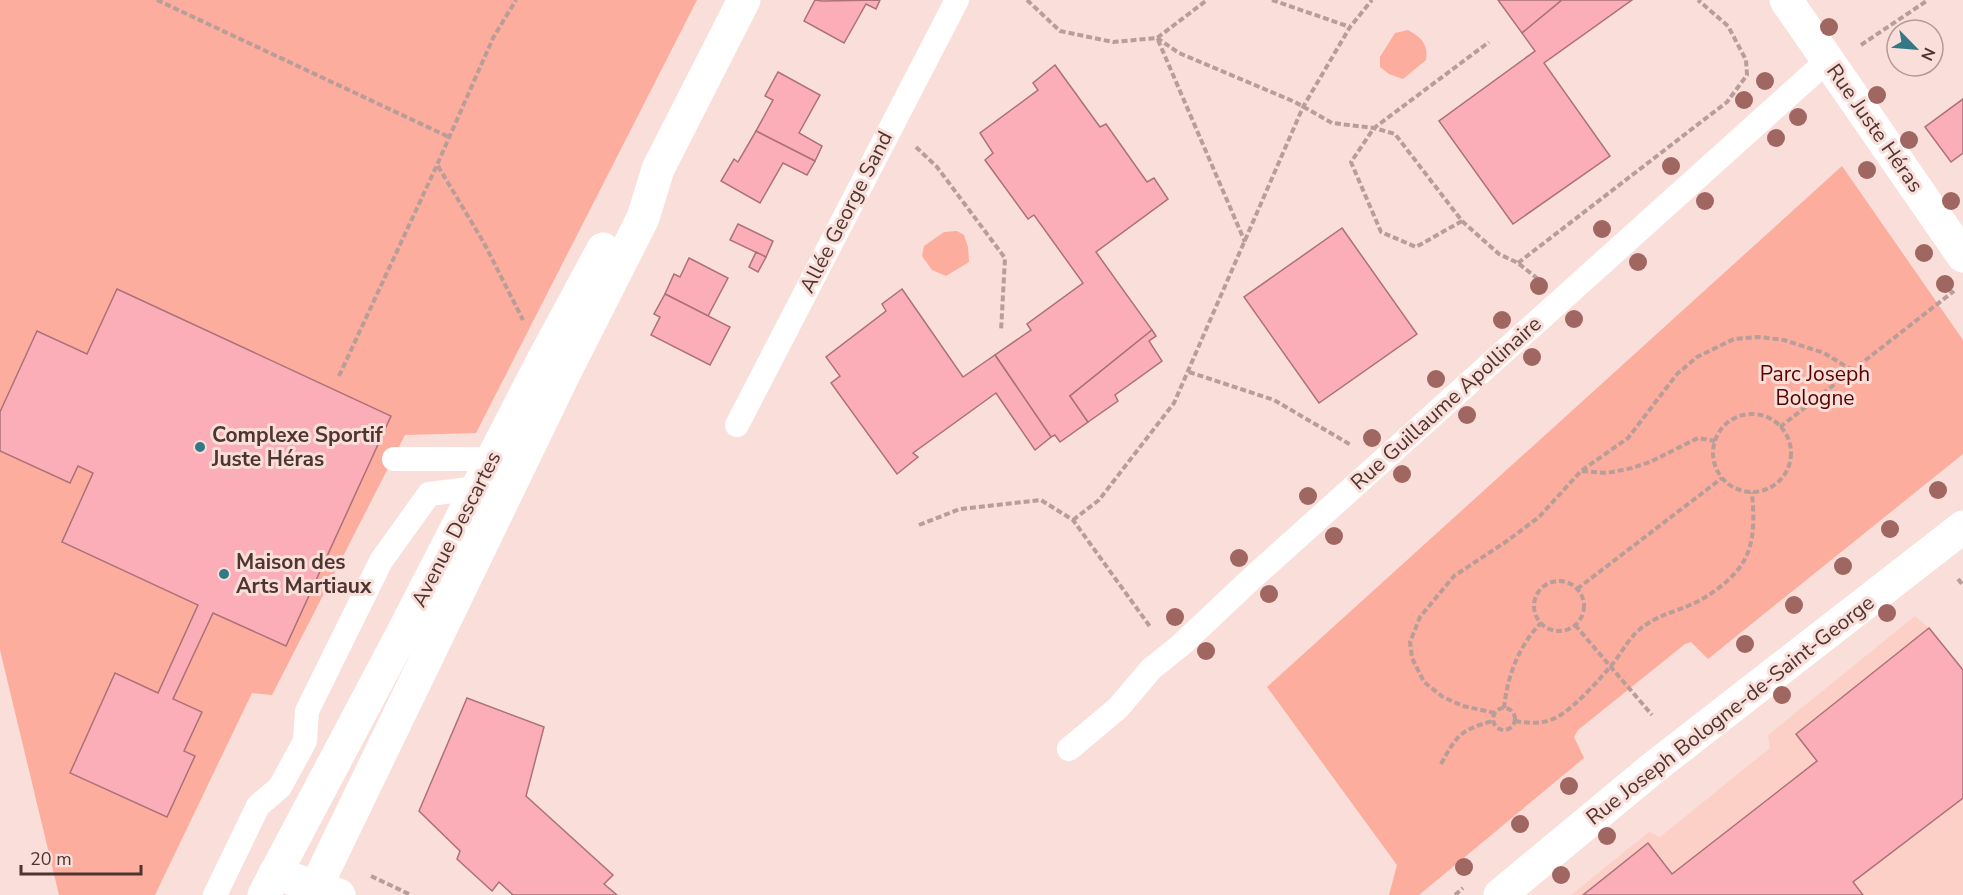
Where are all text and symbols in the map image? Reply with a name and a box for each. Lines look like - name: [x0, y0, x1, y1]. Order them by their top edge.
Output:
- north arrow: [1885, 18, 1945, 78]
- text: N: [1915, 44, 1940, 64]
- street label: Rue Juste Héras: [1820, 58, 1930, 198]
- street label: Allée George Sand: [793, 126, 899, 298]
- street label: Rue Guillaume Apollinaire: [1345, 310, 1547, 496]
- park label: Parc Joseph Bologne: [1760, 360, 1870, 412]
- place label: Complexe Sportif Juste Héras: [211, 421, 383, 473]
- marker: Complexe Sportif Juste Héras: [193, 440, 207, 454]
- street label: Avenue Descartes: [405, 446, 507, 612]
- place label: Maison des Arts Martiaux: [236, 548, 372, 600]
- marker: Maison des Arts Martiaux: [217, 567, 231, 581]
- street label: Rue Joseph Bologne-de-Saint-George: [1580, 589, 1880, 831]
- scale bar: [21, 838, 141, 876]
- text: 20 m: [30, 847, 72, 871]

